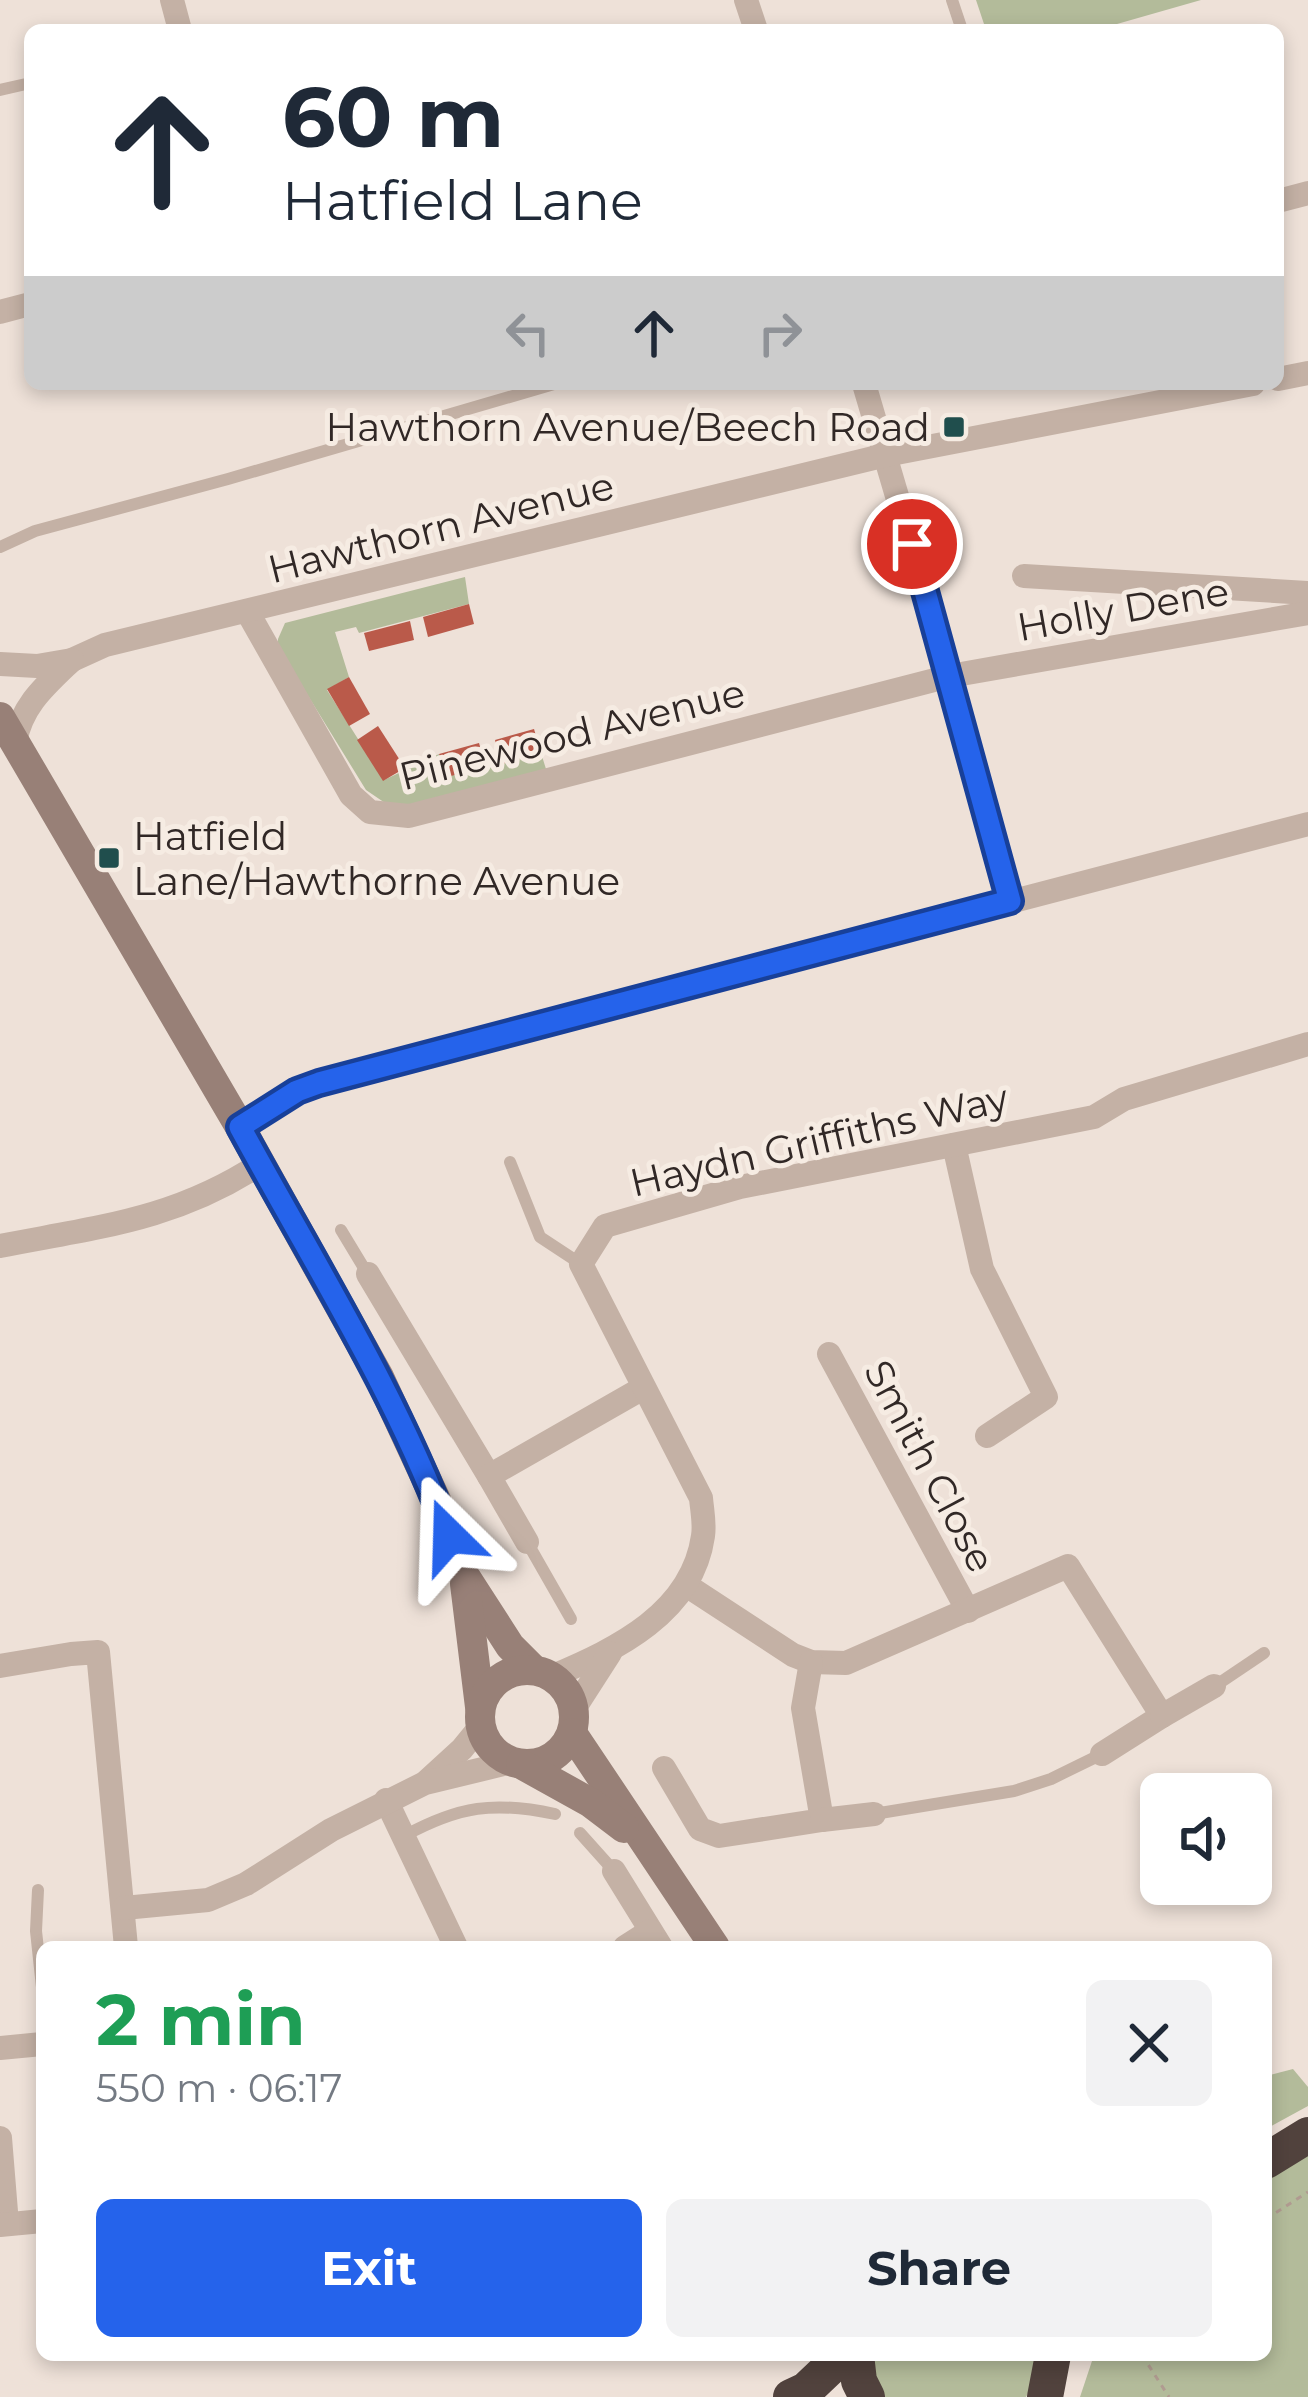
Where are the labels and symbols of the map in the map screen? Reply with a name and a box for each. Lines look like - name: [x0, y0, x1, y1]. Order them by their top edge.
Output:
- place label: Hawthorn Avenue/Beech Road: [326, 403, 930, 451]
- marker: Hawthorn Avenue/Beech Road: [941, 414, 967, 440]
- street label: Hawthorn Avenue: [263, 461, 619, 593]
- pin: [861, 493, 963, 595]
- street label: Holly Dene: [1013, 567, 1233, 651]
- street label: Pinewood Avenue: [394, 668, 750, 800]
- place label: Hatfield Lane/Hawthorne Avenue: [133, 812, 620, 905]
- marker: Hatfield Lane/Hawthorne Avenue: [96, 845, 122, 871]
- street label: Haydn Griffiths Way: [625, 1073, 1014, 1207]
- street label: Smith Close: [854, 1352, 1006, 1580]
- position arrow: [386, 1473, 512, 1599]

